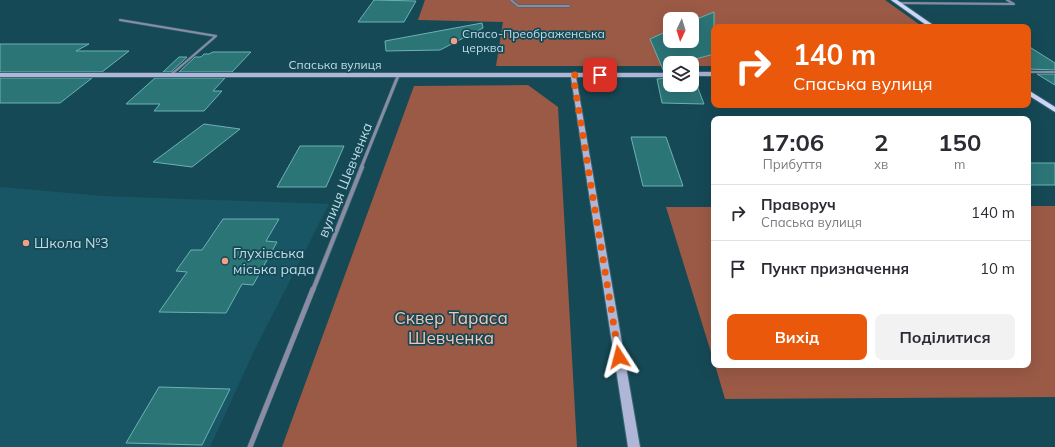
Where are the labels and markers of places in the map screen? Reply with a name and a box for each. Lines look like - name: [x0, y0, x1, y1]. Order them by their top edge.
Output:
- place label: Спасо-Преображенська церква: [462, 26, 605, 55]
- marker: Спасо-Преображенська церква: [449, 36, 459, 46]
- pin: [583, 58, 617, 92]
- place label: Школа №3: [34, 234, 109, 252]
- marker: Школа №3: [21, 238, 31, 248]
- place label: Глухівська міська рада: [233, 244, 315, 278]
- marker: Глухівська міська рада: [220, 256, 230, 266]

